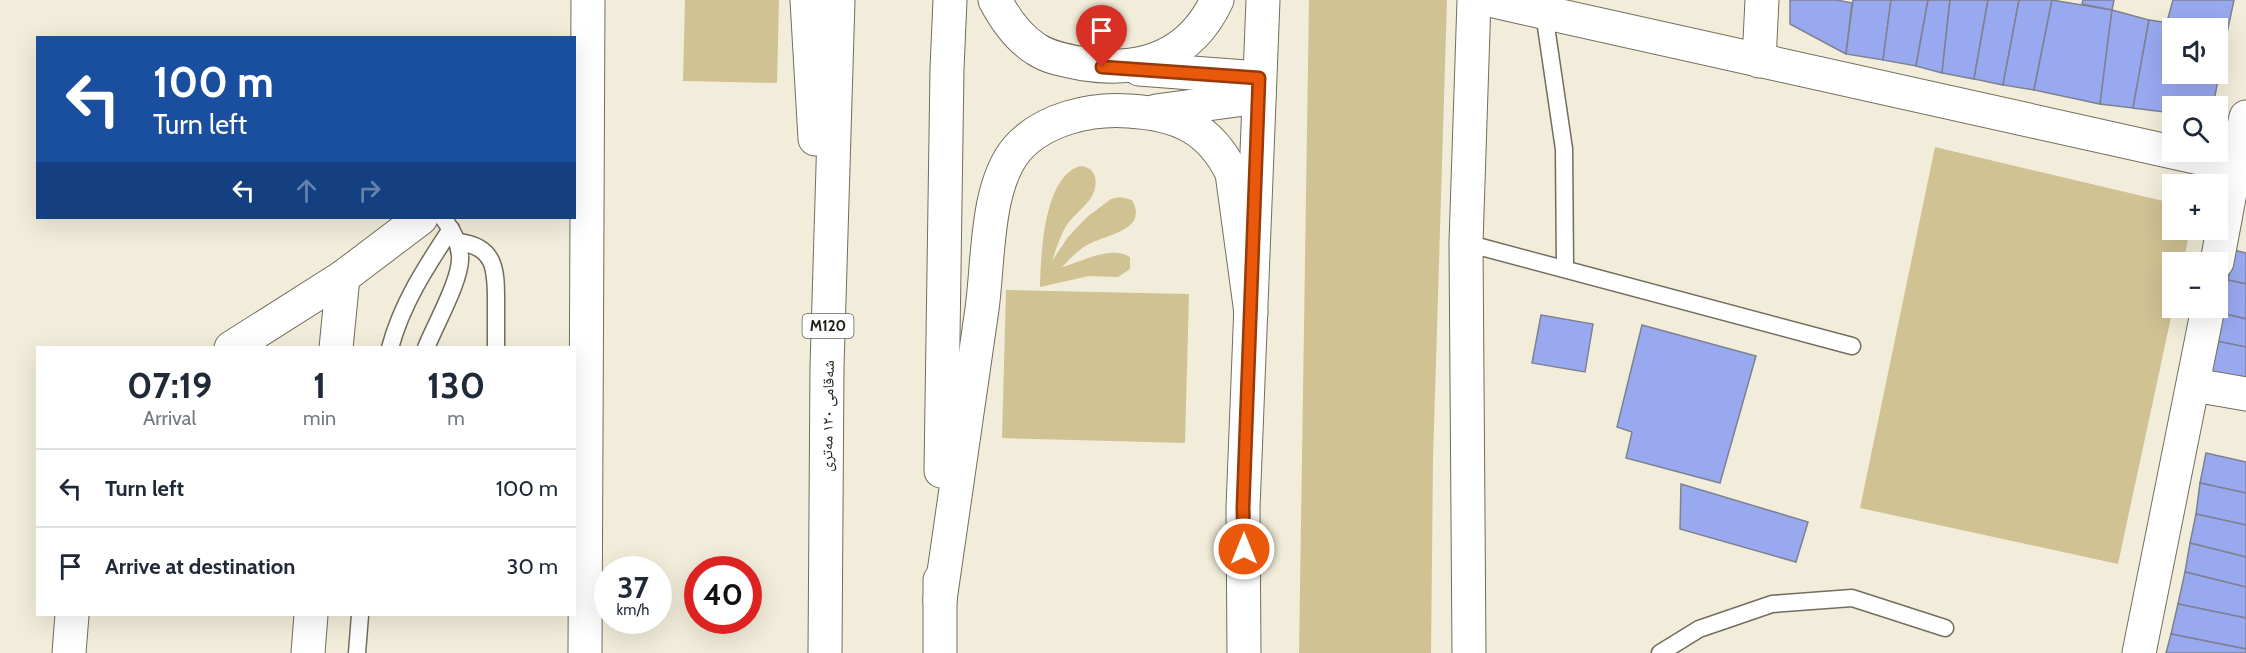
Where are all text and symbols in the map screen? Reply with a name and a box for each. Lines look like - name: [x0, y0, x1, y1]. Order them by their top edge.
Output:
- pin: [1076, 5, 1127, 67]
- icon: arrive: [1085, 14, 1118, 47]
- map controls: [2162, 18, 2228, 318]
- button: sound: [2162, 18, 2228, 84]
- text: 100 m: [153, 56, 274, 108]
- icon: left: [54, 60, 132, 138]
- button: search: [2162, 96, 2228, 162]
- text: Turn left: [153, 108, 247, 141]
- icon: left: [227, 174, 260, 207]
- icon: ahead: [290, 174, 323, 207]
- icon: right: [353, 174, 386, 207]
- button: +: [2162, 174, 2228, 240]
- button: −: [2162, 252, 2228, 318]
- road number: M120: [802, 314, 854, 338]
- street label: شەقامی ١٢٠ مەتری: [817, 360, 839, 472]
- text: 07:19: [127, 363, 212, 407]
- text: 1: [313, 363, 326, 407]
- text: 130: [427, 363, 485, 407]
- text: Arrival: [143, 406, 196, 430]
- text: min: [303, 406, 336, 430]
- text: m: [447, 406, 465, 430]
- icon: left: [54, 472, 87, 505]
- text: Turn left: [105, 475, 184, 502]
- text: 100 m: [496, 475, 558, 502]
- position arrow: [1212, 517, 1276, 581]
- icon: arrive: [54, 550, 87, 583]
- text: Arrive at destination: [105, 553, 295, 580]
- text: 30 m: [506, 553, 558, 580]
- speed limit sign: 40: [684, 556, 762, 634]
- text: 37: [617, 569, 649, 606]
- text: km/h: [617, 601, 649, 619]

